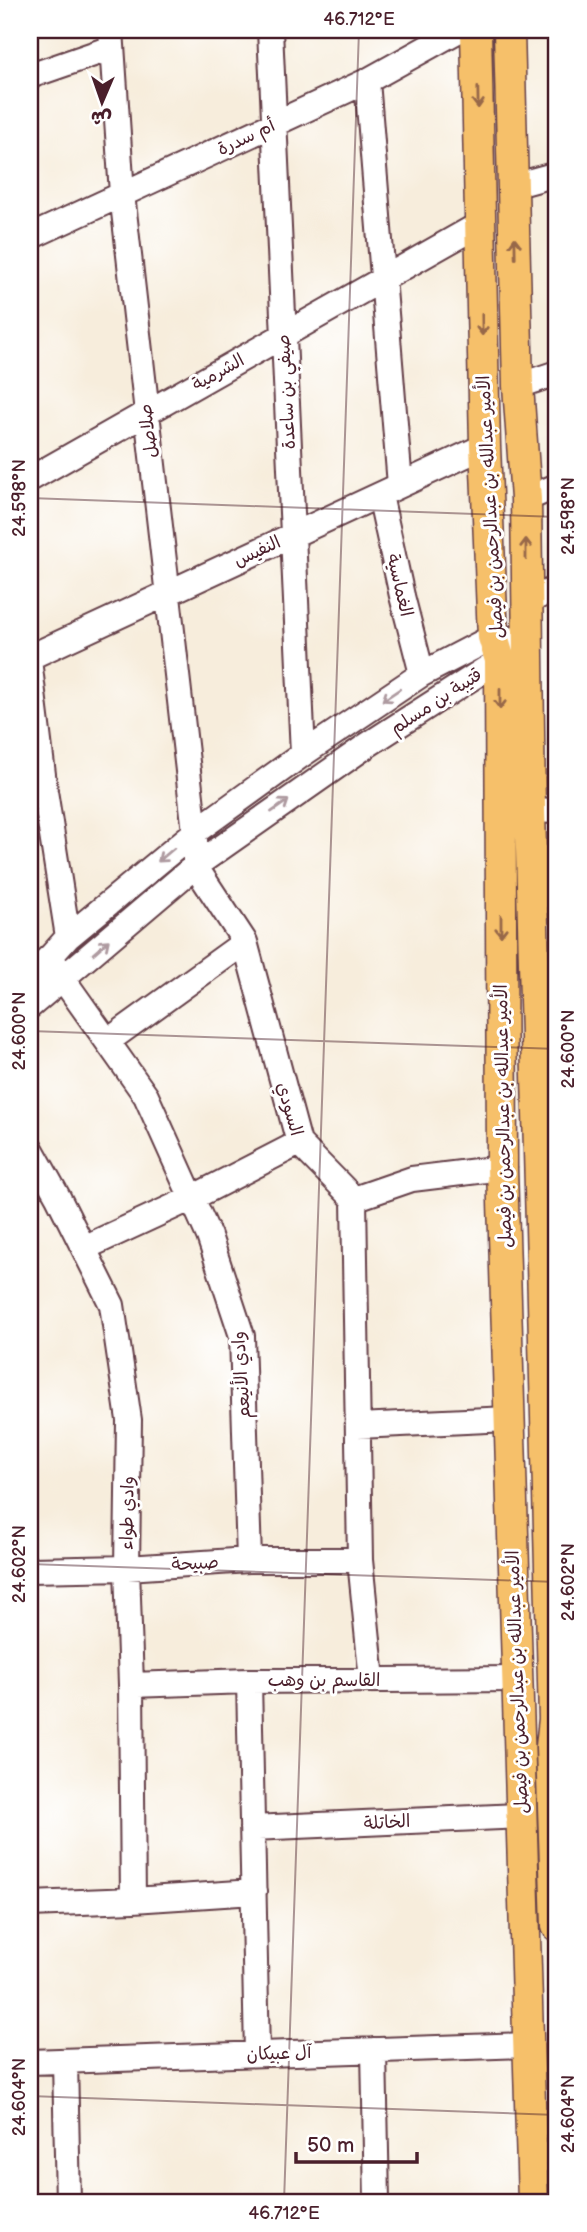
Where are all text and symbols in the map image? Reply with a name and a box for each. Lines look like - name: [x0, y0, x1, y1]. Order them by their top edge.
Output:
- text: 46.712°E: [323, 9, 395, 30]
- north arrow: [66, 66, 136, 136]
- one-way arrow: [471, 86, 484, 109]
- text: ش: [91, 106, 112, 129]
- street label: أم سدرة: [214, 115, 280, 163]
- one-way arrow: [508, 237, 522, 260]
- one-way arrow: [475, 314, 489, 337]
- street label: صيفي بن ساعدة: [273, 334, 305, 450]
- street label: الشرمية: [188, 350, 248, 395]
- street label: الأمير عبدالله بن عبدالرحمن بن فيصل: [471, 375, 508, 639]
- street label: صلاصل: [135, 403, 162, 459]
- text: 24.598°N: [9, 459, 30, 537]
- text: 24.598°N: [558, 477, 579, 555]
- street label: النفيس: [230, 532, 284, 571]
- one-way arrow: [519, 538, 533, 561]
- street label: الغماسية: [382, 552, 417, 619]
- street label: قتيبة بن مسلم: [386, 664, 488, 741]
- one-way arrow: [493, 687, 507, 710]
- one-way arrow: [382, 688, 401, 702]
- one-way arrow: [270, 799, 289, 813]
- one-way arrow: [158, 848, 176, 863]
- one-way arrow: [494, 914, 508, 937]
- one-way arrow: [92, 939, 110, 955]
- street label: الأمير عبدالله بن عبدالرحمن بن فيصل: [489, 984, 516, 1248]
- text: 24.600°N: [9, 992, 30, 1070]
- text: 24.600°N: [558, 1010, 579, 1088]
- street label: السودي: [270, 1080, 307, 1139]
- street label: وادي الأنيعم: [226, 1330, 258, 1420]
- street label: وادي طواء: [116, 1476, 141, 1550]
- text: 24.602°N: [9, 1525, 30, 1603]
- text: 24.602°N: [558, 1543, 579, 1621]
- street label: الأمير عبدالله بن عبدالرحمن بن فيصل: [500, 1550, 533, 1814]
- street label: صبيحة: [171, 1552, 219, 1575]
- street label: القاسم بن وهب: [268, 1670, 380, 1694]
- street label: الخاتلة: [363, 1811, 411, 1834]
- street label: آل عبيكان: [246, 2042, 313, 2065]
- text: 24.604°N: [9, 2058, 30, 2136]
- text: 24.604°N: [558, 2075, 579, 2153]
- scale bar: [296, 2120, 417, 2164]
- text: 50 m: [307, 2133, 354, 2158]
- text: 46.712°E: [248, 2203, 320, 2224]

